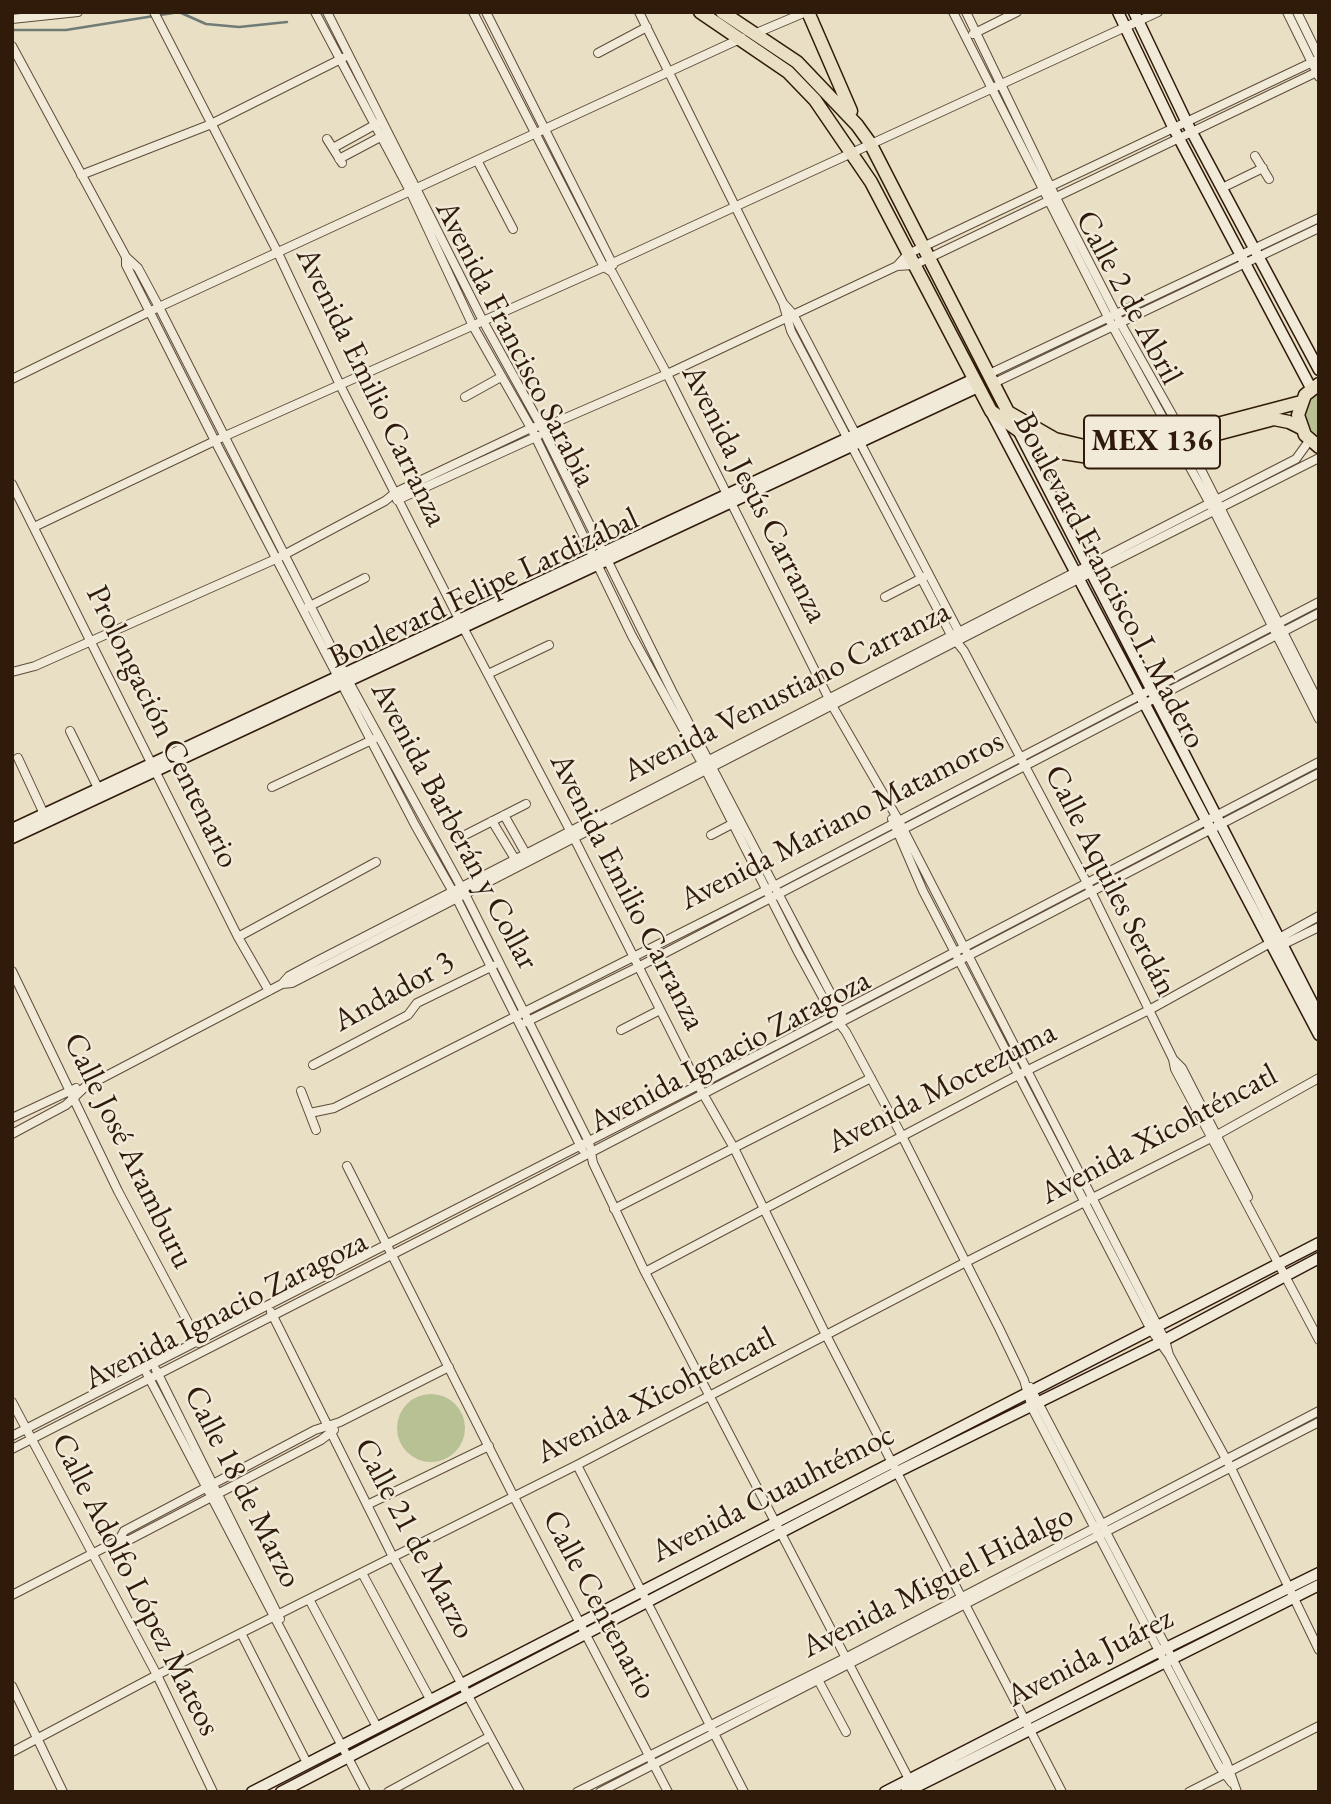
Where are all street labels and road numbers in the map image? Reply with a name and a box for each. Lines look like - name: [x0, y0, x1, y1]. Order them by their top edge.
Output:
- street label: Avenida Francisco Sarabia: [426, 194, 604, 494]
- street label: Calle 2 de Abril: [1066, 204, 1190, 392]
- street label: Avenida Emilio Carranza: [287, 241, 455, 533]
- street label: Avenida Jesús Carranza: [672, 359, 836, 629]
- street label: Boulevard Francisco I. Madero: [1004, 407, 1214, 755]
- road number: MEX 136: [1084, 416, 1220, 468]
- street label: Boulevard Felipe Lardizábal: [323, 500, 645, 678]
- street label: Prolongación Centenario: [77, 580, 247, 874]
- street label: Avenida Venustiano Carranza: [617, 593, 957, 791]
- street label: Avenida Barberán y Collar: [362, 675, 546, 977]
- street label: Avenida Mariano Matamoros: [674, 723, 1010, 919]
- street label: Avenida Emilio Carranza: [541, 747, 713, 1037]
- street label: Calle Aquiles Serdán: [1035, 759, 1185, 1003]
- street label: Andador 3: [327, 943, 461, 1041]
- street label: Avenida Ignacio Zaragoza: [583, 962, 877, 1142]
- street label: Avenida Moctezuma: [821, 1014, 1063, 1162]
- street label: Calle José Aramburu: [54, 1027, 202, 1275]
- street label: Avenida Xicohténcatl: [1034, 1056, 1284, 1214]
- street label: Avenida Ignacio Zaragoza: [78, 1223, 374, 1399]
- street label: Avenida Xicohténcatl: [530, 1319, 782, 1473]
- street label: Calle 18 de Marzo: [175, 1380, 309, 1594]
- street label: Avenida Cuauhtémoc: [645, 1416, 901, 1572]
- street label: Calle Adolfo López Mateos: [42, 1427, 228, 1743]
- street label: Calle 21 de Marzo: [345, 1432, 483, 1646]
- street label: Avenida Miguel Hidalgo: [796, 1497, 1080, 1667]
- street label: Calle Centenario: [533, 1504, 665, 1706]
- street label: Avenida Juárez: [1000, 1600, 1180, 1716]

